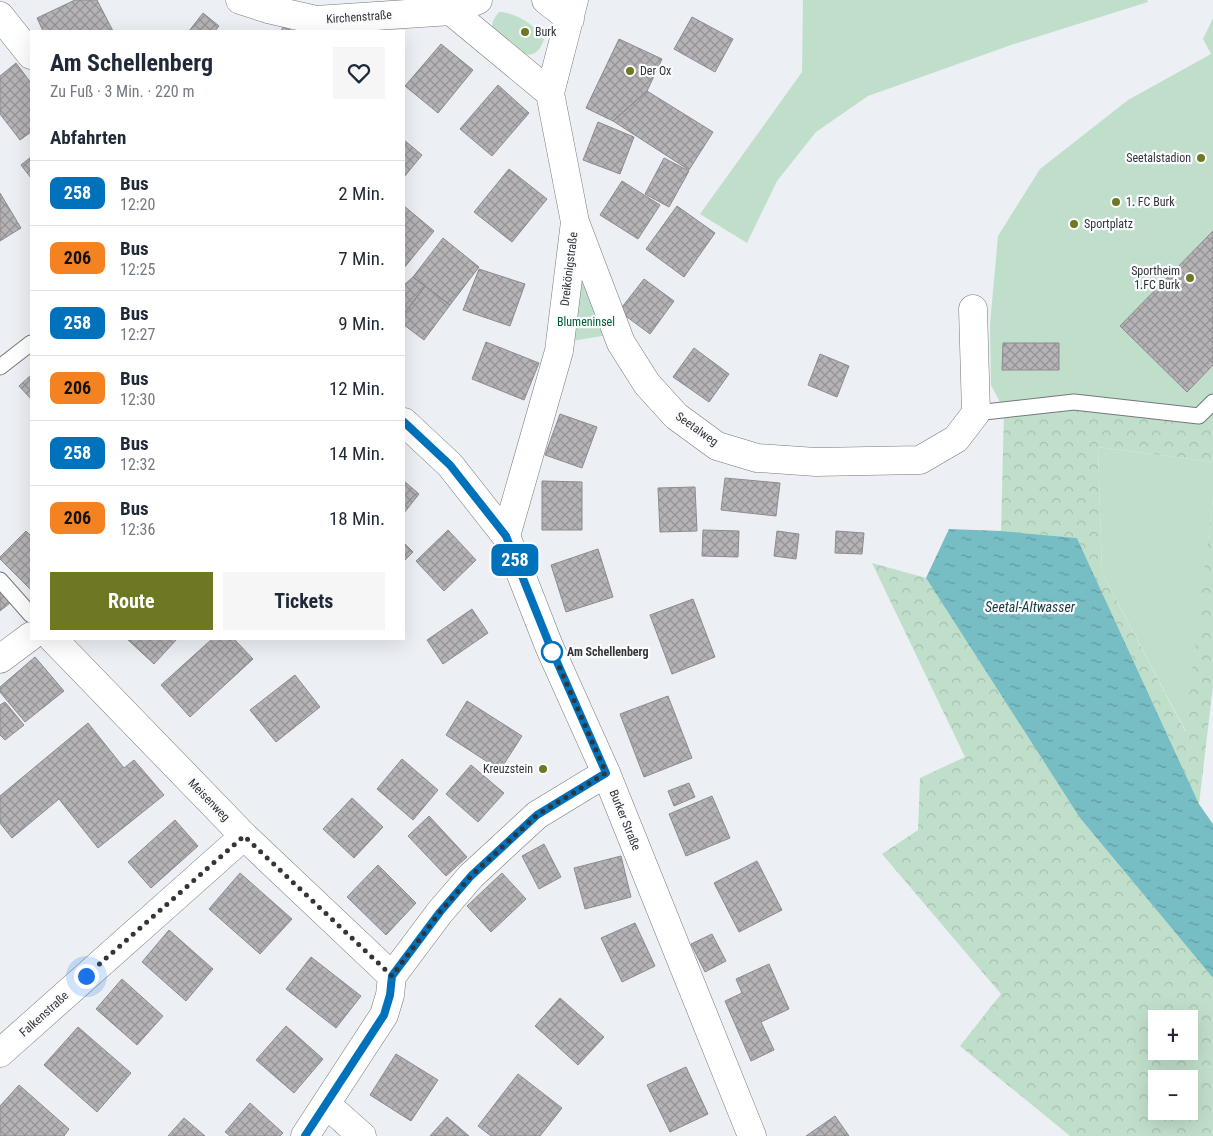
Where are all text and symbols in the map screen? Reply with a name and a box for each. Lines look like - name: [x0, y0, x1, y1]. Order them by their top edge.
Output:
- street label: Kirchenstraße: [326, 8, 393, 26]
- place label: Burk: [535, 25, 557, 39]
- marker: Burk: [519, 26, 531, 38]
- button: heart: [333, 47, 385, 99]
- text: Am Schellenberg: [50, 49, 213, 77]
- place label: Der Ox: [640, 64, 671, 78]
- marker: Der Ox: [624, 65, 636, 77]
- text: Zu Fuß · 3 Min. · 220 m: [50, 82, 194, 101]
- text: Abfahrten: [50, 126, 126, 149]
- place label: Seetalstadion: [1126, 151, 1191, 165]
- marker: Seetalstadion: [1195, 152, 1207, 164]
- text: Bus: [120, 172, 149, 195]
- text: 258: [64, 182, 91, 203]
- text: 2 Min.: [338, 182, 385, 205]
- text: 12:20: [120, 195, 155, 214]
- place label: 1. FC Burk: [1126, 195, 1175, 209]
- marker: 1. FC Burk: [1110, 196, 1122, 208]
- place label: Sportplatz: [1084, 217, 1133, 231]
- marker: Sportplatz: [1068, 218, 1080, 230]
- street label: Dreikönigstraße: [557, 231, 581, 307]
- text: Bus: [120, 237, 149, 260]
- text: 206: [64, 247, 91, 268]
- text: 7 Min.: [338, 247, 385, 270]
- text: 12:25: [120, 260, 155, 279]
- place label: Sportheim 1.FC Burk: [1131, 264, 1181, 292]
- marker: Sportheim 1.FC Burk: [1184, 272, 1196, 284]
- text: Bus: [120, 302, 149, 325]
- text: 258: [64, 312, 91, 333]
- text: 9 Min.: [338, 312, 385, 335]
- park label: Blumeninsel: [557, 315, 615, 329]
- text: 12:27: [120, 325, 155, 344]
- text: Bus: [120, 367, 149, 390]
- text: 206: [64, 377, 91, 398]
- text: 12 Min.: [329, 377, 385, 400]
- text: 12:30: [120, 390, 155, 409]
- street label: Seetalweg: [673, 409, 721, 449]
- text: Bus: [120, 432, 149, 455]
- text: 258: [64, 442, 91, 463]
- text: 14 Min.: [329, 442, 385, 465]
- text: 12:32: [120, 455, 155, 474]
- text: Bus: [120, 497, 149, 520]
- text: 206: [64, 507, 91, 528]
- text: 18 Min.: [329, 507, 385, 530]
- text: 12:36: [120, 520, 155, 539]
- line badge: 258: [486, 544, 544, 576]
- text: 258: [501, 549, 529, 570]
- button: Route: [50, 572, 213, 630]
- button: Tickets: [223, 572, 385, 630]
- water label: Seetal-Altwasser: [985, 599, 1076, 615]
- marker: Am Schellenberg: [541, 641, 563, 663]
- place label: Am Schellenberg: [567, 645, 648, 659]
- place label: Kreuzstein: [483, 762, 533, 776]
- marker: Kreuzstein: [537, 763, 549, 775]
- street label: Meisenweg: [185, 776, 233, 824]
- street label: Burker Straße: [606, 788, 644, 853]
- your location: [74, 964, 99, 989]
- street label: Falkenstraße: [17, 988, 72, 1040]
- map controls: [1148, 1010, 1198, 1120]
- button: +: [1148, 1010, 1198, 1060]
- button: −: [1148, 1070, 1198, 1120]

